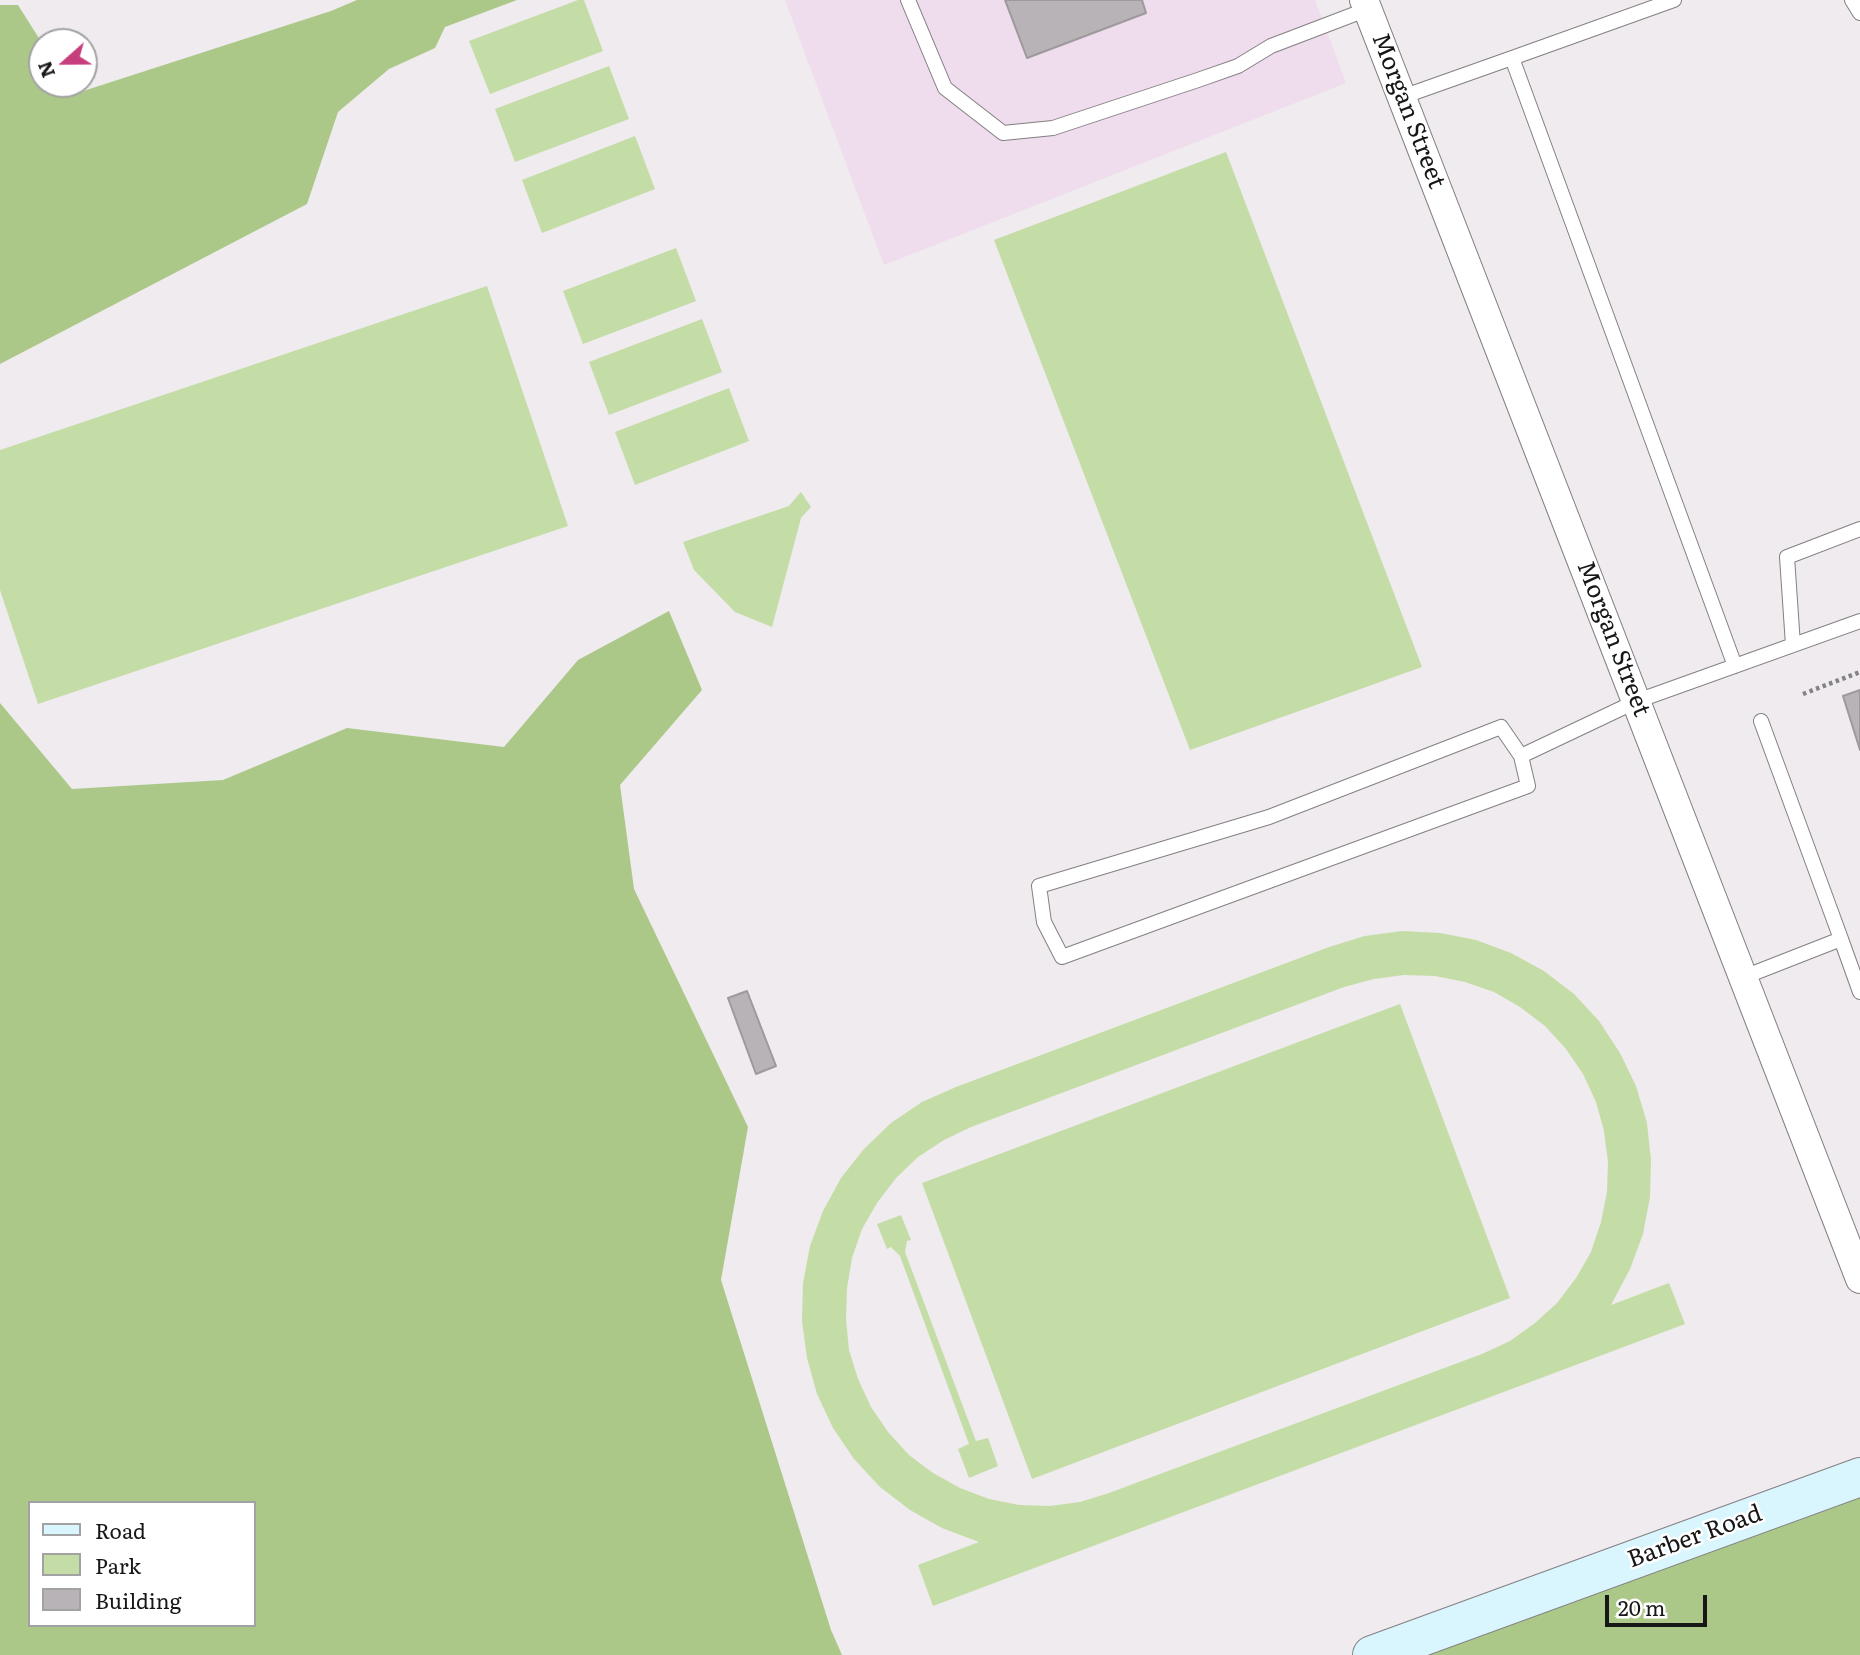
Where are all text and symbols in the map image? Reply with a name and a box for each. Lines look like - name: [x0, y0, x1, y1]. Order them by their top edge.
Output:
- north arrow: [28, 28, 98, 98]
- street label: Morgan Street: [1365, 29, 1451, 193]
- text: N: [29, 57, 61, 82]
- street label: Morgan Street: [1570, 557, 1656, 721]
- street label: Barber Road: [1624, 1499, 1766, 1575]
- legend: [28, 1501, 256, 1627]
- text: Road: [95, 1514, 146, 1545]
- text: Park: [95, 1549, 141, 1580]
- scale bar: [1608, 1582, 1710, 1626]
- text: Building: [95, 1584, 181, 1615]
- text: 20 m: [1618, 1591, 1665, 1622]

